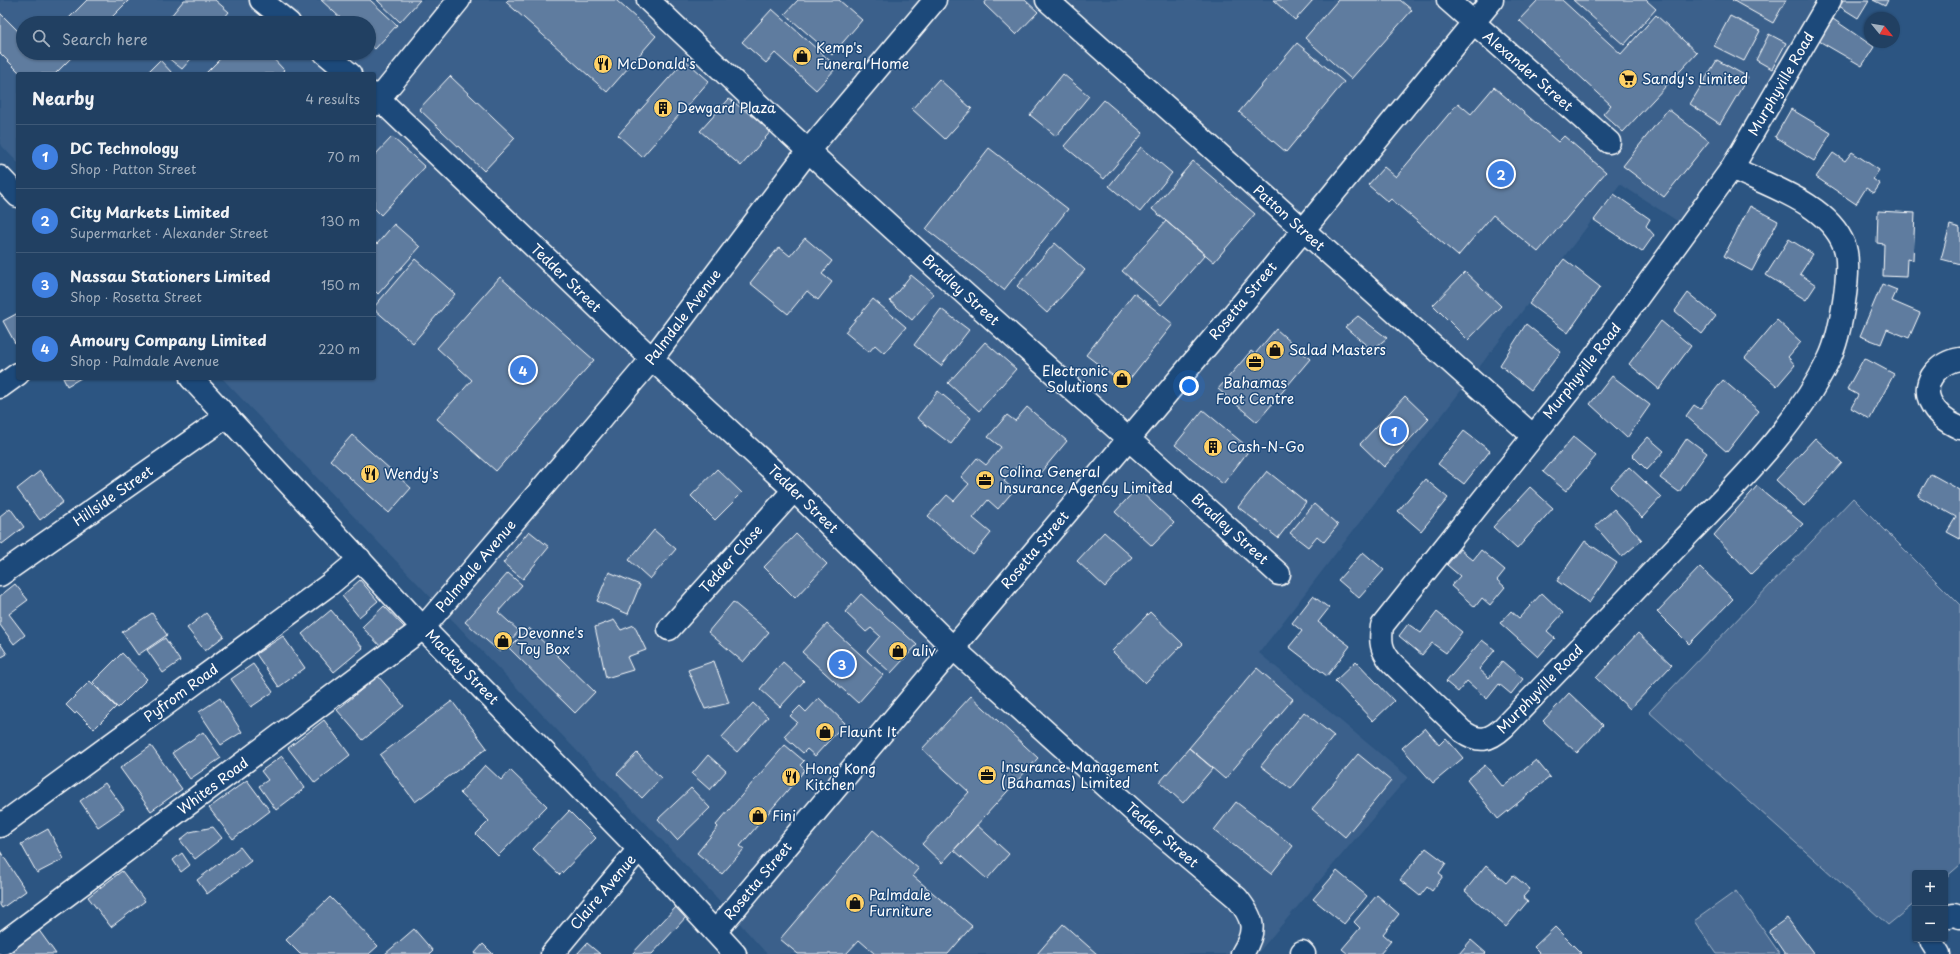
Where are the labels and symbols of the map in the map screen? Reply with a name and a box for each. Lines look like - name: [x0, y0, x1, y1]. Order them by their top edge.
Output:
- north arrow: [1864, 12, 1900, 48]
- street label: Alexander Street: [1479, 25, 1578, 116]
- street label: Murphyville Road: [1742, 28, 1819, 139]
- place label: Kemp's Funeral Home: [816, 37, 909, 74]
- shop icon: Kemp's Funeral Home: [791, 45, 813, 67]
- restaurant icon: McDonald's: [592, 53, 614, 75]
- place label: McDonald's: [617, 53, 696, 74]
- supermarket icon: Sandy's Limited: [1617, 68, 1639, 90]
- place label: Sandy's Limited: [1642, 68, 1748, 89]
- building icon: Dewgard Plaza: [652, 97, 674, 119]
- place label: Dewgard Plaza: [677, 97, 776, 118]
- pin: 2: [1488, 159, 1514, 189]
- street label: Patton Street: [1249, 180, 1330, 256]
- street label: Tedder Street: [526, 238, 607, 317]
- street label: Bradley Street: [918, 249, 1005, 330]
- street label: Rosetta Street: [1204, 257, 1282, 344]
- street label: Palmdale Avenue: [640, 264, 726, 369]
- street label: Murphyville Road: [1537, 318, 1626, 423]
- shop icon: Salad Masters: [1264, 339, 1286, 361]
- place label: Salad Masters: [1289, 339, 1386, 360]
- office icon: Bahamas Foot Centre: [1244, 351, 1266, 373]
- pin: 4: [510, 355, 536, 385]
- place label: Electronic Solutions: [1042, 360, 1108, 397]
- shop icon: Electronic Solutions: [1111, 368, 1133, 390]
- place label: Bahamas Foot Centre: [1216, 372, 1294, 409]
- your location: [1179, 376, 1199, 396]
- pin: 1: [1381, 416, 1407, 446]
- building icon: Cash-N-Go: [1202, 436, 1224, 458]
- place label: Cash-N-Go: [1227, 436, 1305, 457]
- street label: Tedder Street: [763, 459, 844, 538]
- street label: Hillside Street: [68, 460, 157, 531]
- place label: Colina General Insurance Agency Limited: [999, 461, 1173, 498]
- restaurant icon: Wendy's: [359, 463, 381, 485]
- place label: Wendy's: [384, 463, 439, 484]
- office icon: Colina General Insurance Agency Limited: [974, 469, 996, 491]
- street label: Bradley Street: [1187, 488, 1274, 569]
- street label: Rosetta Street: [996, 506, 1074, 593]
- street label: Palmdale Avenue: [431, 515, 521, 616]
- street label: Tedder Close: [694, 520, 767, 598]
- place label: Devonne's Toy Box: [517, 622, 584, 659]
- street label: Mackey Street: [421, 624, 504, 709]
- shop icon: Devonne's Toy Box: [492, 630, 514, 652]
- street label: Murphyville Road: [1492, 639, 1588, 738]
- shop icon: aliv: [887, 640, 909, 662]
- place label: aliv: [912, 640, 936, 661]
- pin: 3: [829, 649, 855, 679]
- street label: Pyfrom Road: [139, 658, 222, 727]
- shop icon: Flaunt It: [814, 721, 836, 743]
- place label: Flaunt It: [839, 721, 897, 742]
- street label: Whites Road: [173, 752, 252, 819]
- place label: Insurance Management (Bahamas) Limited: [1001, 756, 1159, 793]
- place label: Hong Kong Kitchen: [805, 758, 876, 795]
- office icon: Insurance Management (Bahamas) Limited: [976, 764, 998, 786]
- restaurant icon: Hong Kong Kitchen: [780, 766, 802, 788]
- street label: Tedder Street: [1121, 797, 1204, 873]
- shop icon: Fini: [747, 805, 769, 827]
- place label: Fini: [772, 805, 796, 826]
- street label: Rosetta Street: [719, 837, 797, 924]
- street label: Claire Avenue: [565, 849, 641, 934]
- place label: Palmdale Furniture: [869, 884, 933, 921]
- shop icon: Palmdale Furniture: [844, 892, 866, 914]

